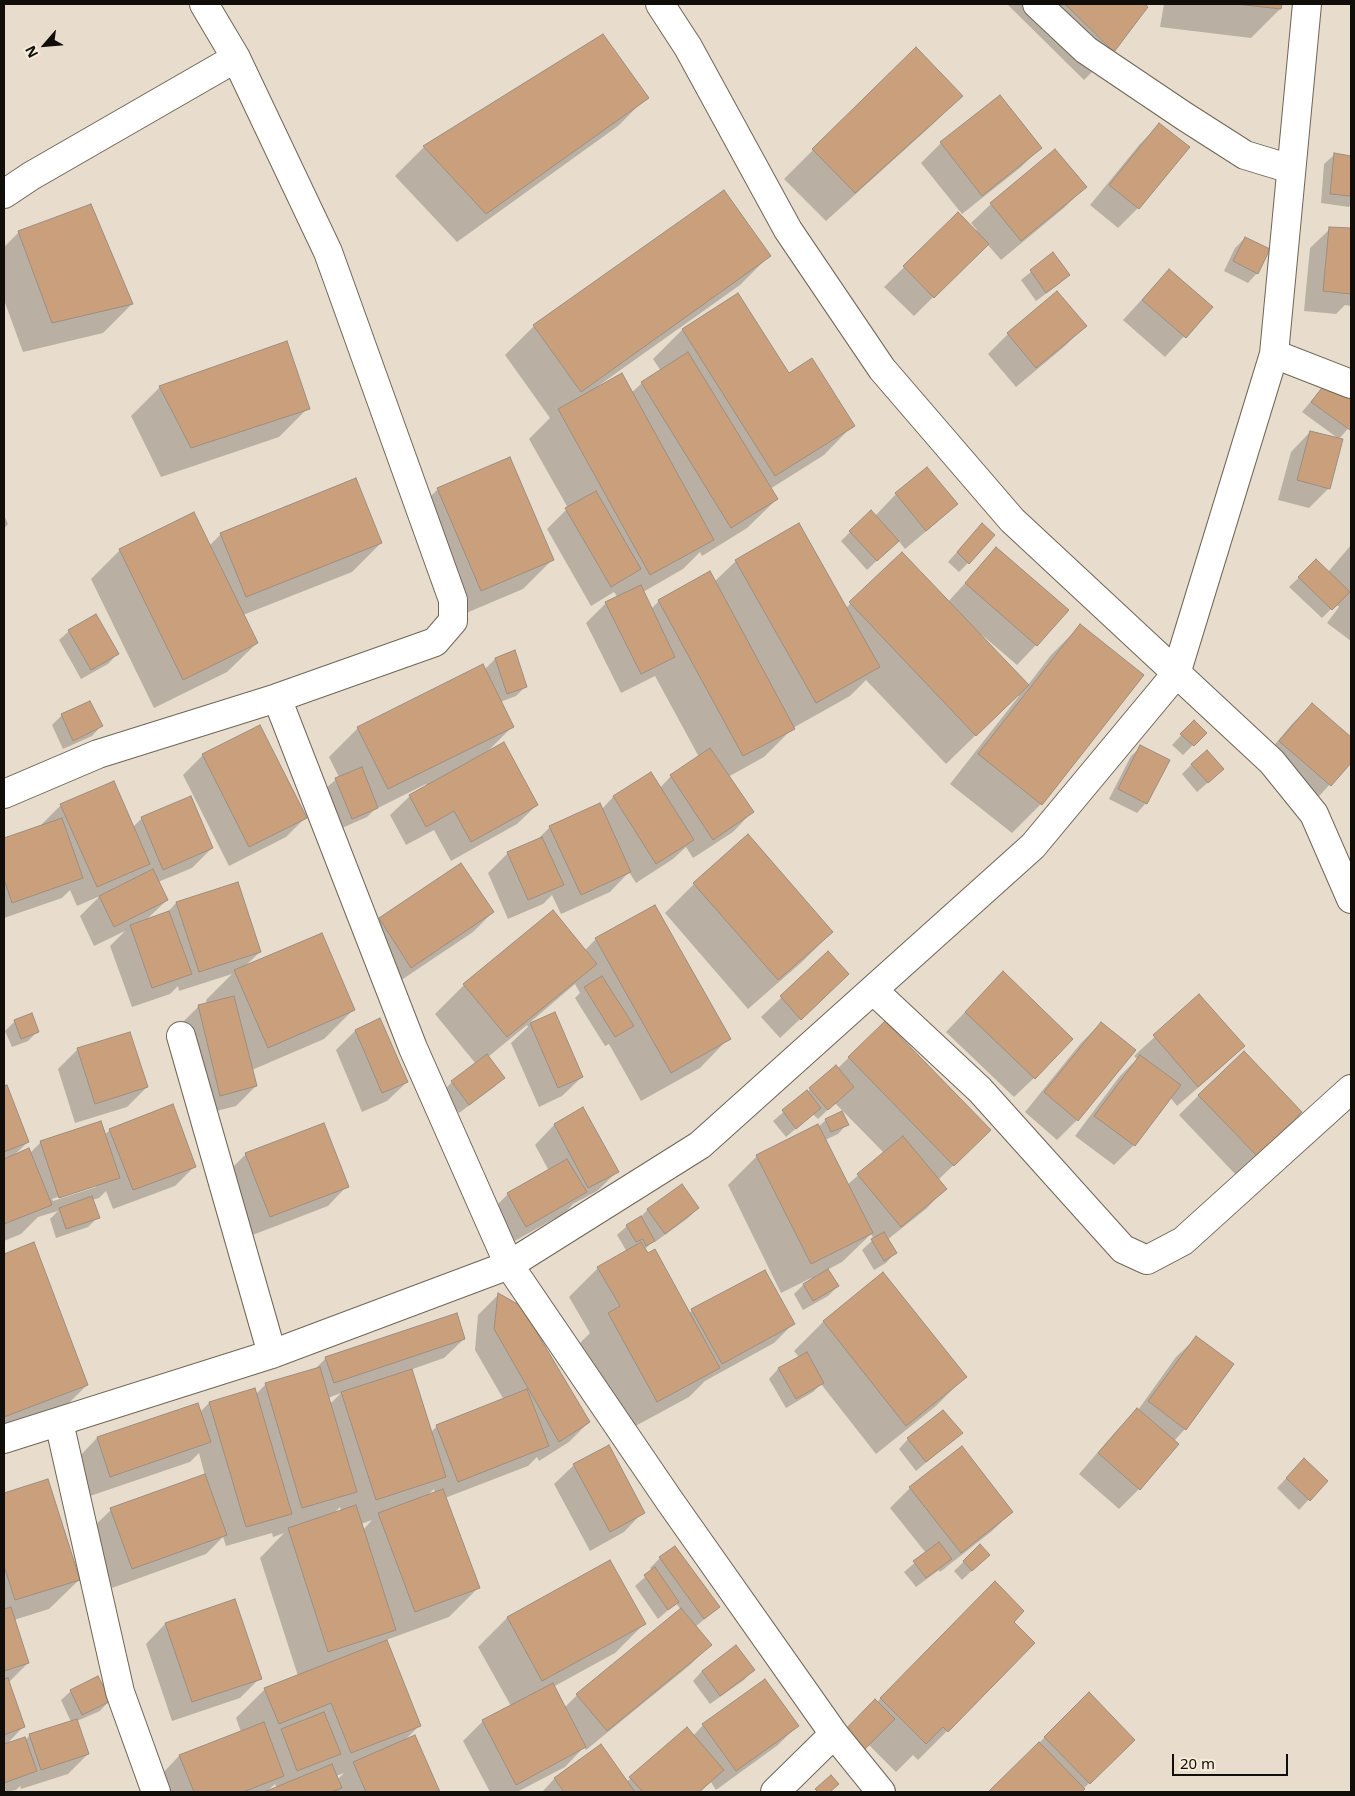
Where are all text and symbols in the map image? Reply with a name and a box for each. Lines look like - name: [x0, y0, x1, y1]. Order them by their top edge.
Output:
- north arrow: [20, 20, 70, 70]
- text: N: [20, 43, 42, 61]
- scale bar: [1175, 1744, 1291, 1776]
- text: 20 m: [1180, 1753, 1215, 1773]

